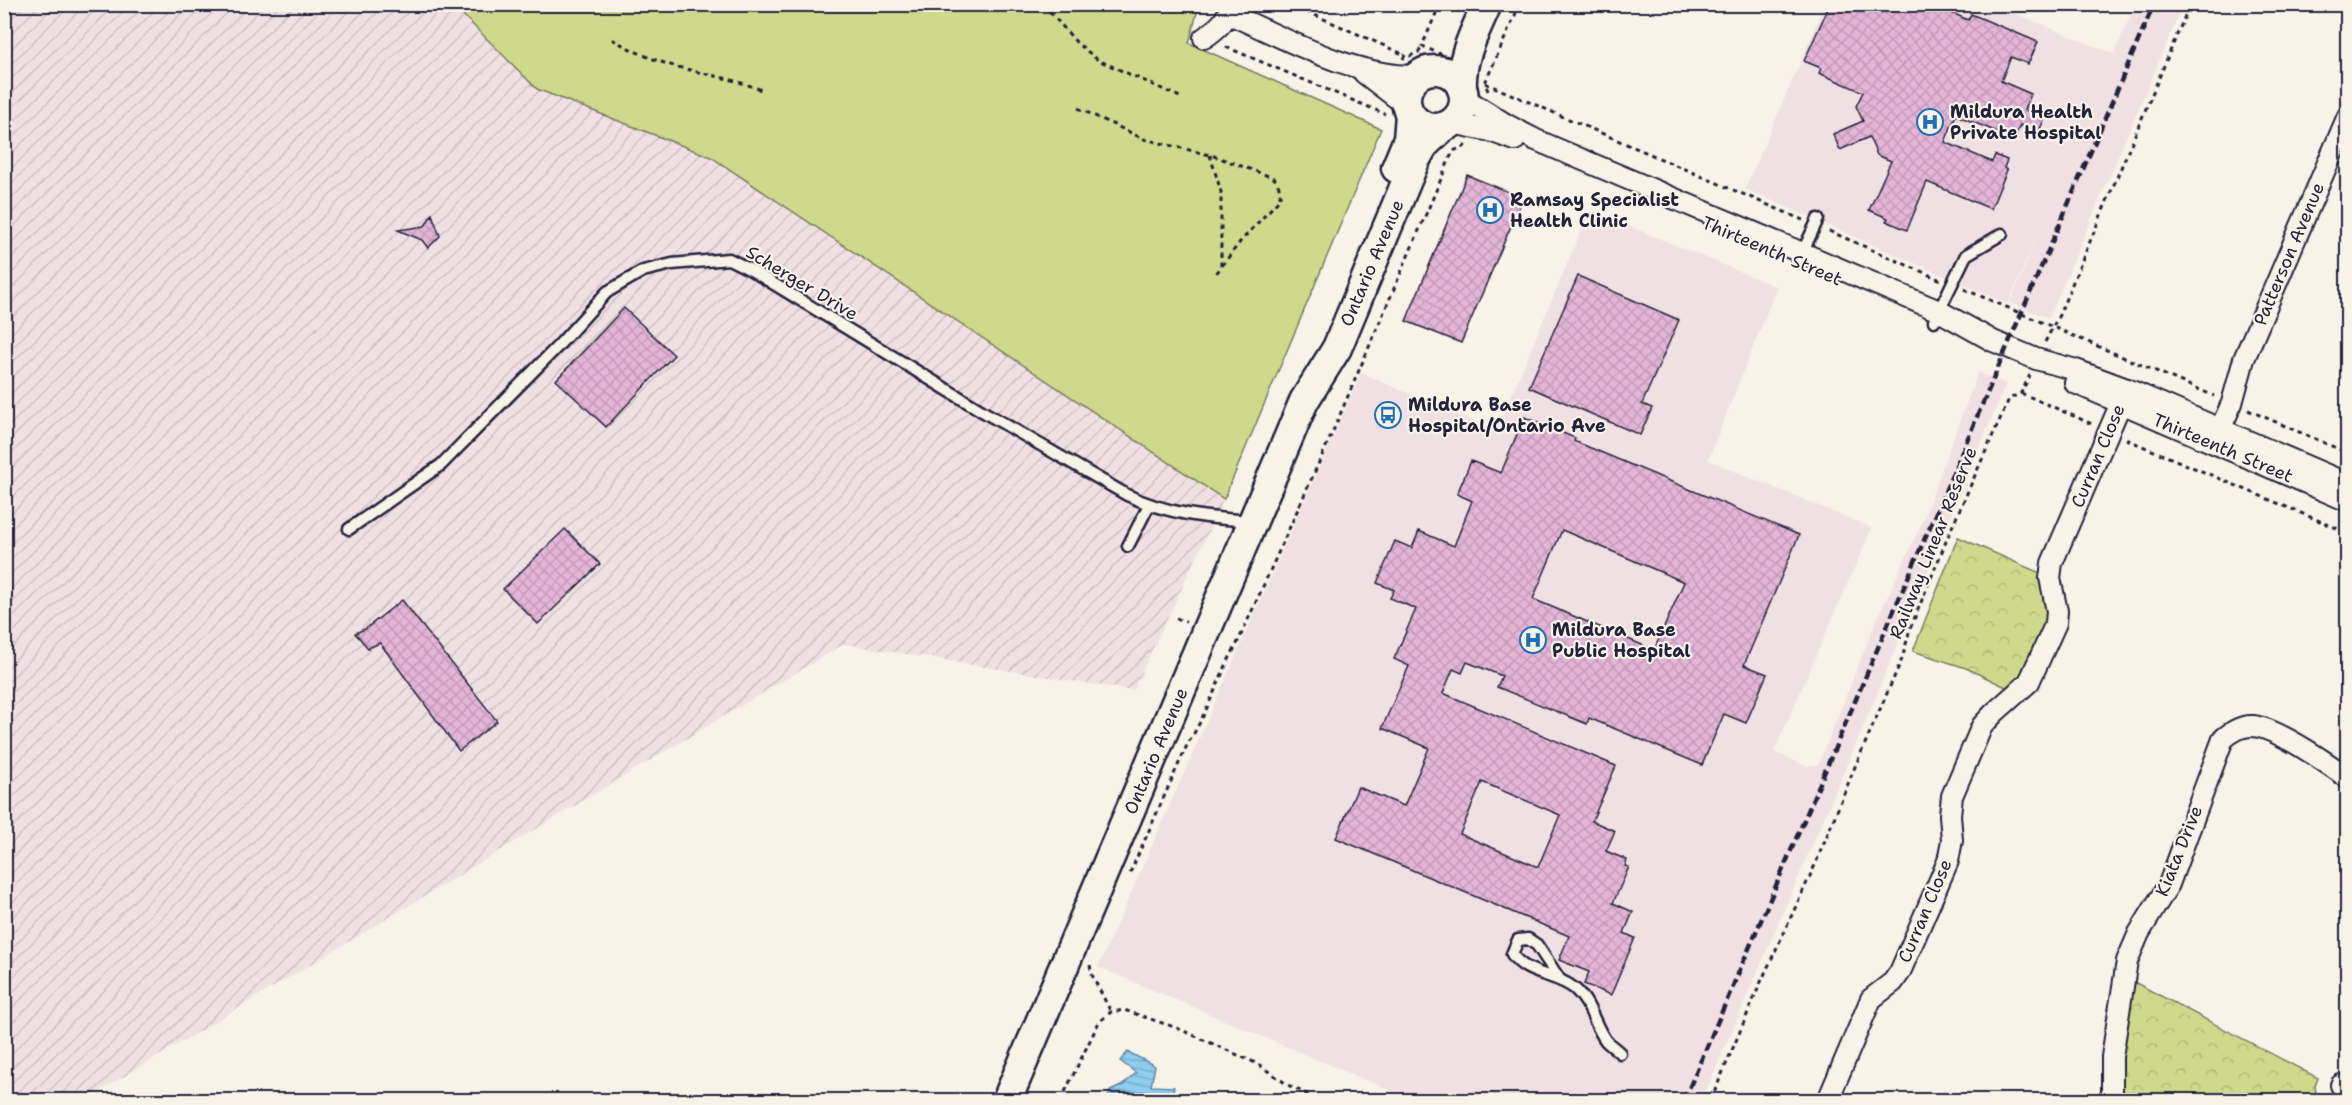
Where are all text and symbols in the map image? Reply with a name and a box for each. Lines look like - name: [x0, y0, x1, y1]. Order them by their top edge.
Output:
- place label: Mildura Health Private Hospital: [1950, 100, 2102, 145]
- hospital icon: Mildura Health Private Hospital: [1915, 107, 1945, 137]
- street label: Patterson Avenue: [2248, 179, 2330, 329]
- place label: Ramsay Specialist Health Clinic: [1510, 188, 1679, 233]
- hospital icon: Ramsay Specialist Health Clinic: [1475, 195, 1505, 225]
- street label: Ontario Avenue: [1335, 196, 1409, 330]
- street label: Thirteenth Street: [1698, 211, 1846, 291]
- street label: Scherger Drive: [742, 240, 862, 326]
- place label: Mildura Base Hospital/Ontario Ave: [1408, 393, 1606, 438]
- bus stop icon: Mildura Base Hospital/Ontario Ave: [1373, 400, 1403, 430]
- street label: Curran Close: [2065, 401, 2131, 511]
- street label: Thirteenth Street: [2149, 408, 2297, 488]
- street label: Railway Linear Reserve: [1883, 443, 1983, 643]
- place label: Mildura Base Public Hospital: [1552, 618, 1691, 663]
- hospital icon: Mildura Base Public Hospital: [1518, 625, 1548, 655]
- street label: Ontario Avenue: [1119, 684, 1193, 818]
- street label: Kiata Drive: [2150, 802, 2208, 900]
- street label: Curran Close: [1892, 856, 1958, 966]

